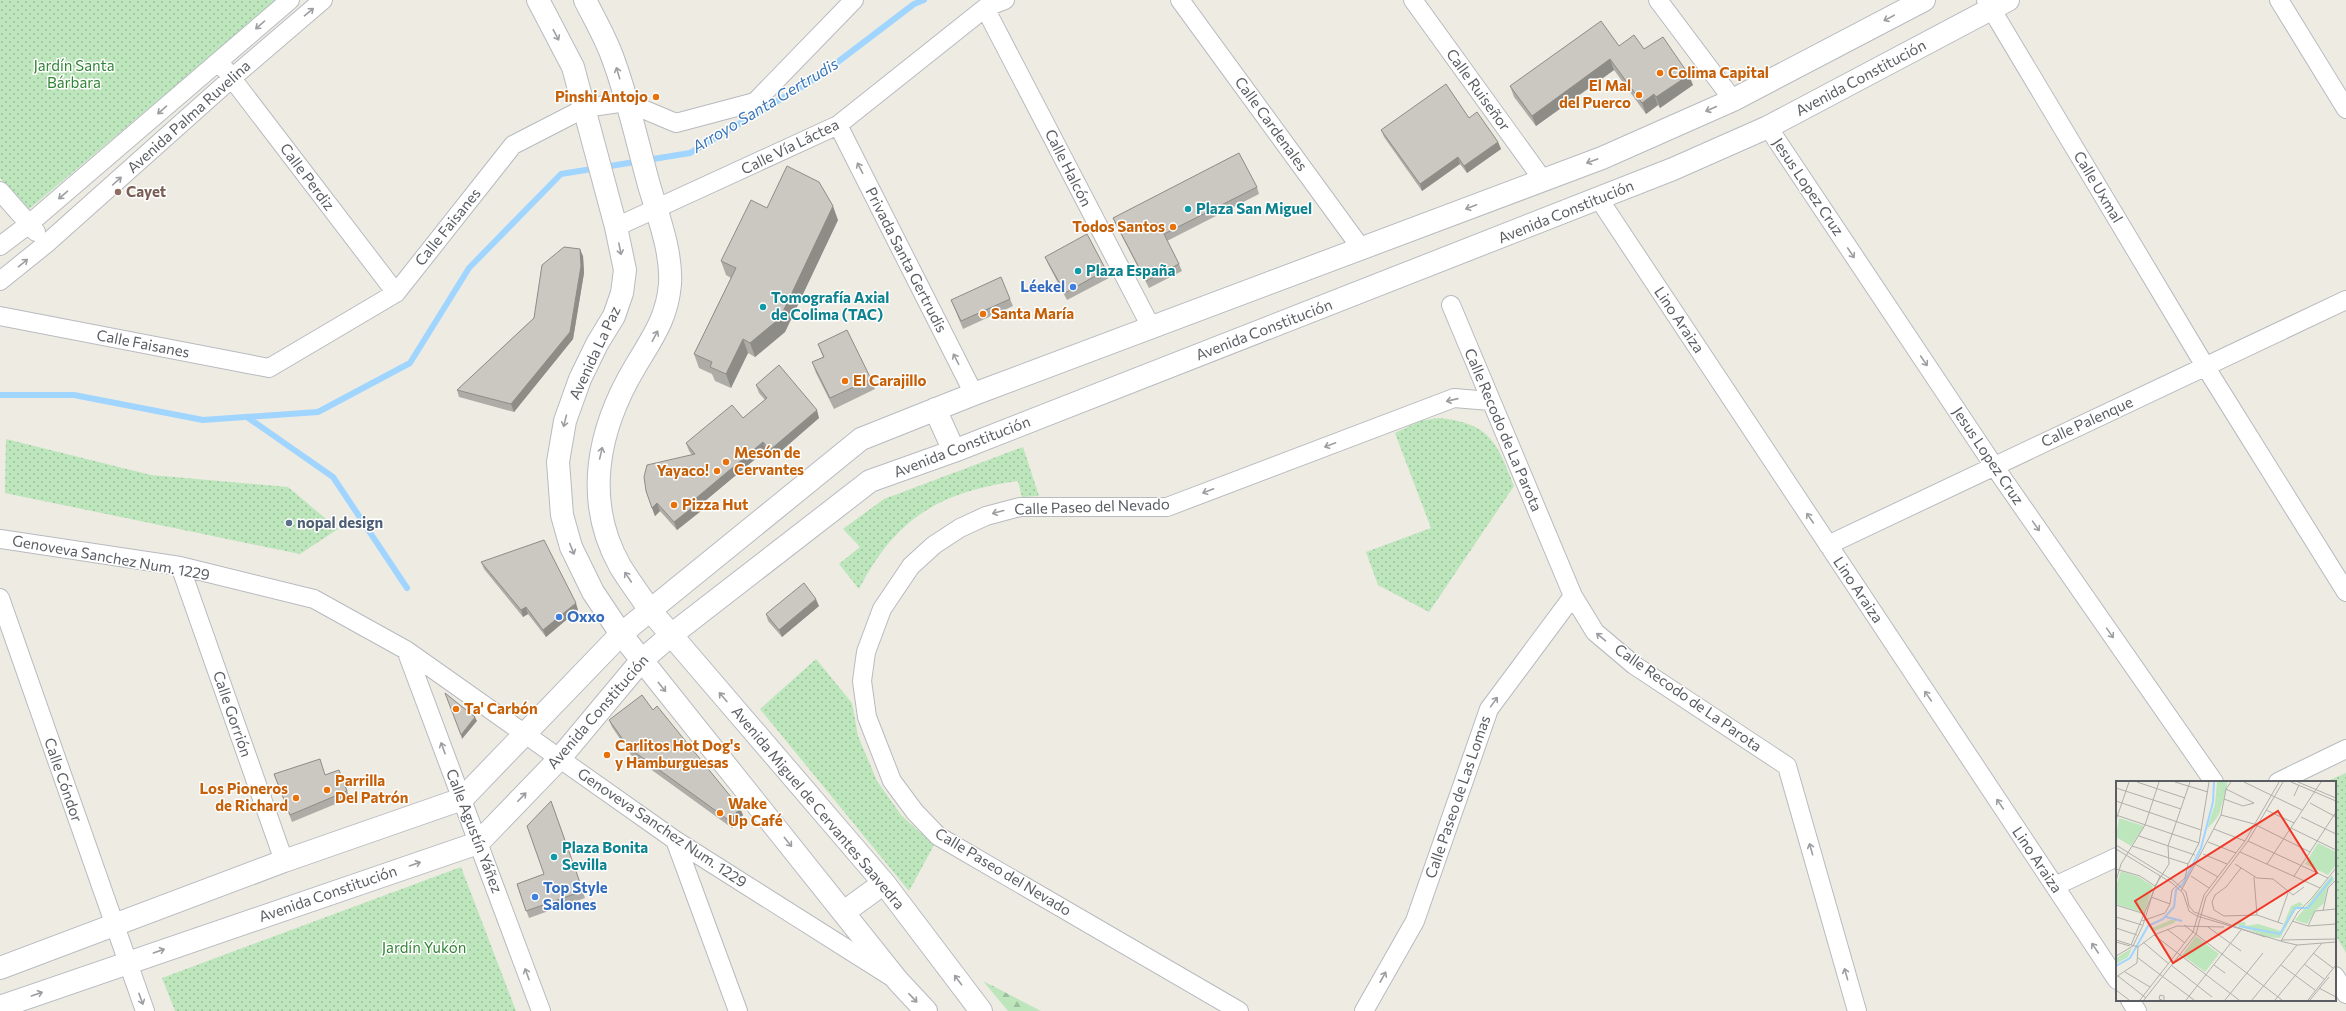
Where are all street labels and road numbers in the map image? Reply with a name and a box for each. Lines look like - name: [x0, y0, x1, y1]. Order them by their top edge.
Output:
- street label: Avenida Constitución: [1792, 35, 1929, 119]
- street label: Calle Ruiseñor: [1443, 45, 1515, 134]
- street label: Avenida Palma Ruvelina: [123, 56, 254, 176]
- street label: Calle Cardenales: [1232, 73, 1312, 174]
- street label: Calle Vía Láctea: [738, 115, 842, 178]
- street label: Calle Halcón: [1042, 126, 1096, 209]
- street label: Jesus Lopez Cruz: [1770, 134, 1848, 239]
- street label: Calle Perdiz: [277, 139, 339, 213]
- street label: Calle Uxmal: [2070, 147, 2127, 226]
- street label: Avenida Constitución: [1495, 176, 1636, 247]
- street label: Calle Faisanes: [410, 184, 484, 269]
- street label: Privada Santa Gertrudis: [862, 184, 952, 335]
- street label: Lino Araiza: [1651, 283, 1709, 356]
- street label: Avenida Constitución: [1193, 295, 1335, 363]
- street label: Avenida La Paz: [565, 303, 624, 402]
- street label: Calle Faisanes: [95, 325, 191, 361]
- street label: Calle Recodo de La Parota: [1461, 345, 1546, 514]
- street label: Calle Palenque: [2038, 392, 2135, 450]
- street label: Jesus Lopez Cruz: [1950, 403, 2028, 508]
- street label: Avenida Constitución: [891, 412, 1033, 480]
- street label: Calle Paseo del Nevado: [1014, 494, 1170, 518]
- street label: Genoveva Sanchez Num. 1229: [11, 531, 211, 583]
- street label: Lino Araiza: [1830, 553, 1888, 626]
- street label: Calle Recodo de La Parota: [1612, 639, 1766, 755]
- street label: Avenida Constitución: [543, 651, 652, 772]
- street label: Calle Gorrión: [210, 668, 256, 759]
- street label: Avenida Miguel de Cervantes Saavedra: [728, 702, 909, 913]
- street label: Calle Paseo de Las Lomas: [1421, 713, 1493, 881]
- street label: Calle Cóndor: [41, 735, 87, 824]
- street label: Genoveva Sanchez Num. 1229: [574, 764, 751, 891]
- street label: Calle Agustín Yáñez: [443, 766, 507, 895]
- street label: Calle Paseo del Nevado: [932, 823, 1075, 919]
- street label: Lino Araiza: [2009, 823, 2067, 896]
- street label: Avenida Constitución: [256, 861, 399, 925]

